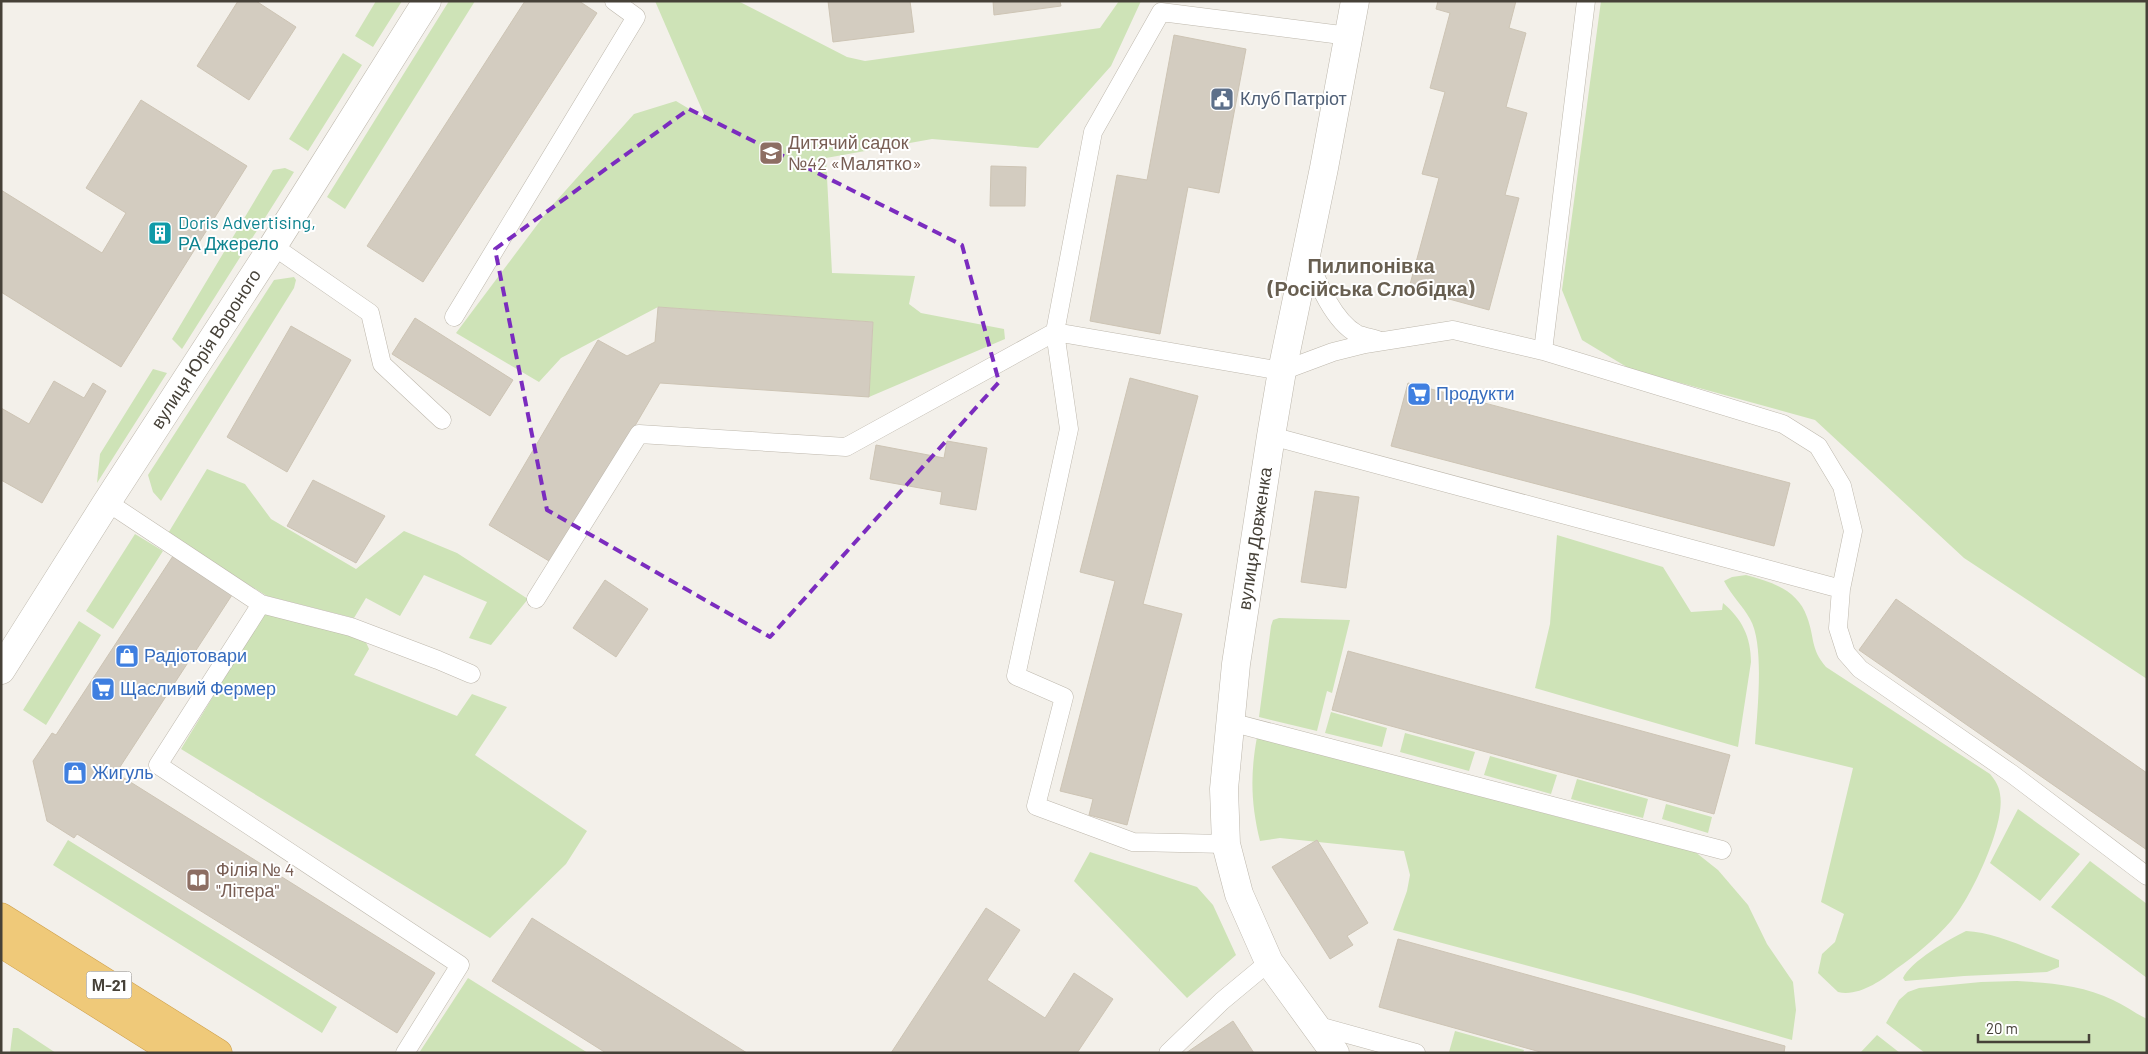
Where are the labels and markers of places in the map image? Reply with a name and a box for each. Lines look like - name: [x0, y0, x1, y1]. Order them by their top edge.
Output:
- public building icon: Клуб Патріот: [1209, 86, 1235, 112]
- place label: Клуб Патріот: [1240, 87, 1347, 109]
- place label: Дитячий садок №42 «Малятко»: [788, 131, 922, 174]
- school or university icon: Дитячий садок №42 «Малятко»: [758, 140, 784, 166]
- place label: Doris Advertising, РА Джерело: [178, 211, 316, 254]
- building icon: Doris Advertising, РА Джерело: [147, 220, 173, 246]
- supermarket icon: Продукти: [1406, 381, 1432, 407]
- place label: Продукти: [1436, 382, 1514, 404]
- shop icon: Радіотовари: [114, 643, 140, 669]
- place label: Радіотовари: [144, 644, 247, 666]
- supermarket icon: Щасливий Фермер: [90, 676, 116, 702]
- place label: Щасливий Фермер: [120, 677, 276, 699]
- shop icon: Жигуль: [62, 760, 88, 786]
- place label: Жигуль: [92, 761, 154, 783]
- place label: Філія № 4 "Літера": [216, 858, 294, 901]
- library icon: Філія № 4 "Літера": [185, 867, 211, 893]

